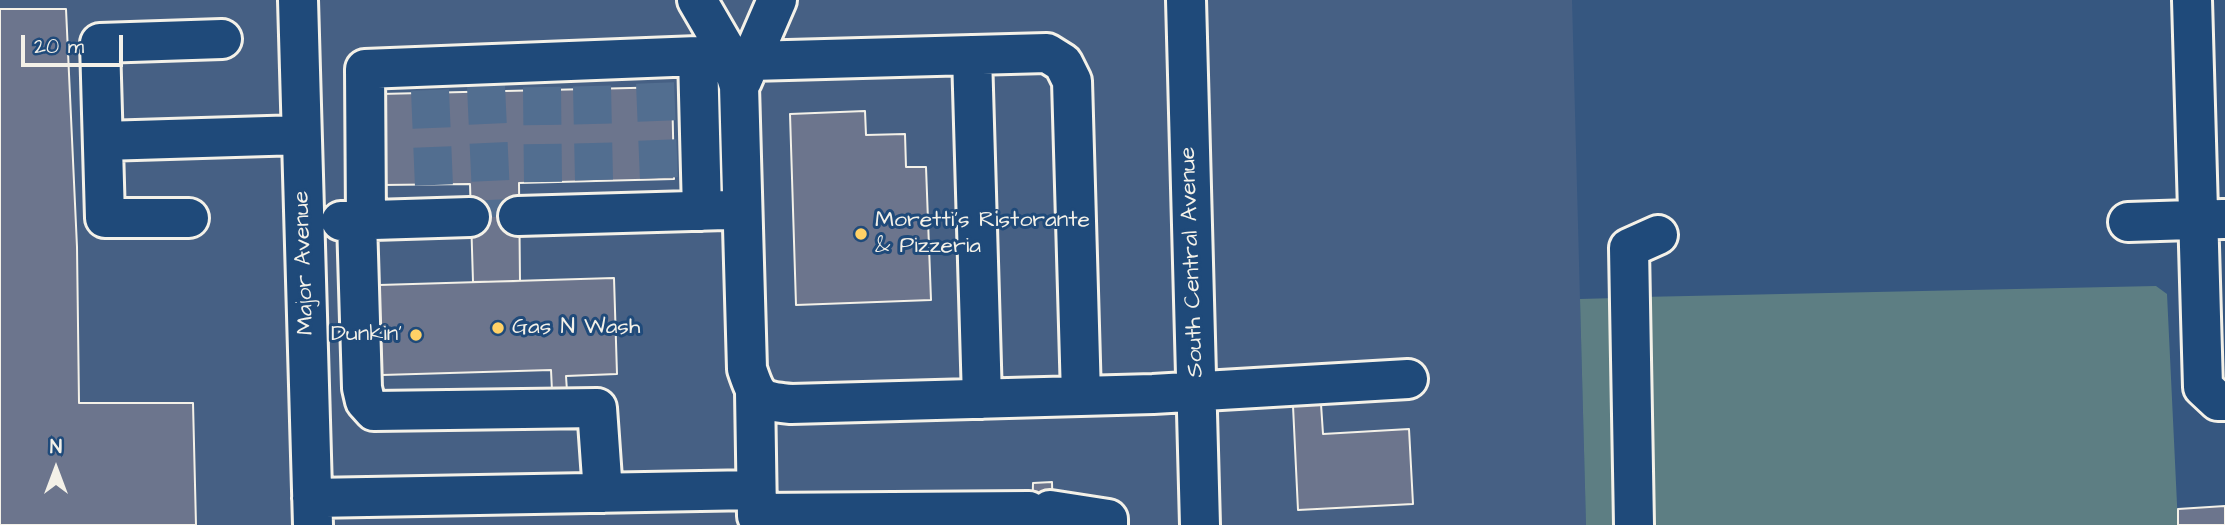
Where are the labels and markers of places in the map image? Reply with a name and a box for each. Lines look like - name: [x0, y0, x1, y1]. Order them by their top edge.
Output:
- place label: Moretti's Ristorante & Pizzeria: [875, 207, 1090, 261]
- marker: Moretti's Ristorante & Pizzeria: [853, 226, 869, 242]
- place label: Gas N Wash: [512, 314, 640, 342]
- marker: Gas N Wash: [490, 320, 506, 336]
- place label: Dunkin': [331, 321, 402, 349]
- marker: Dunkin': [408, 327, 424, 343]

